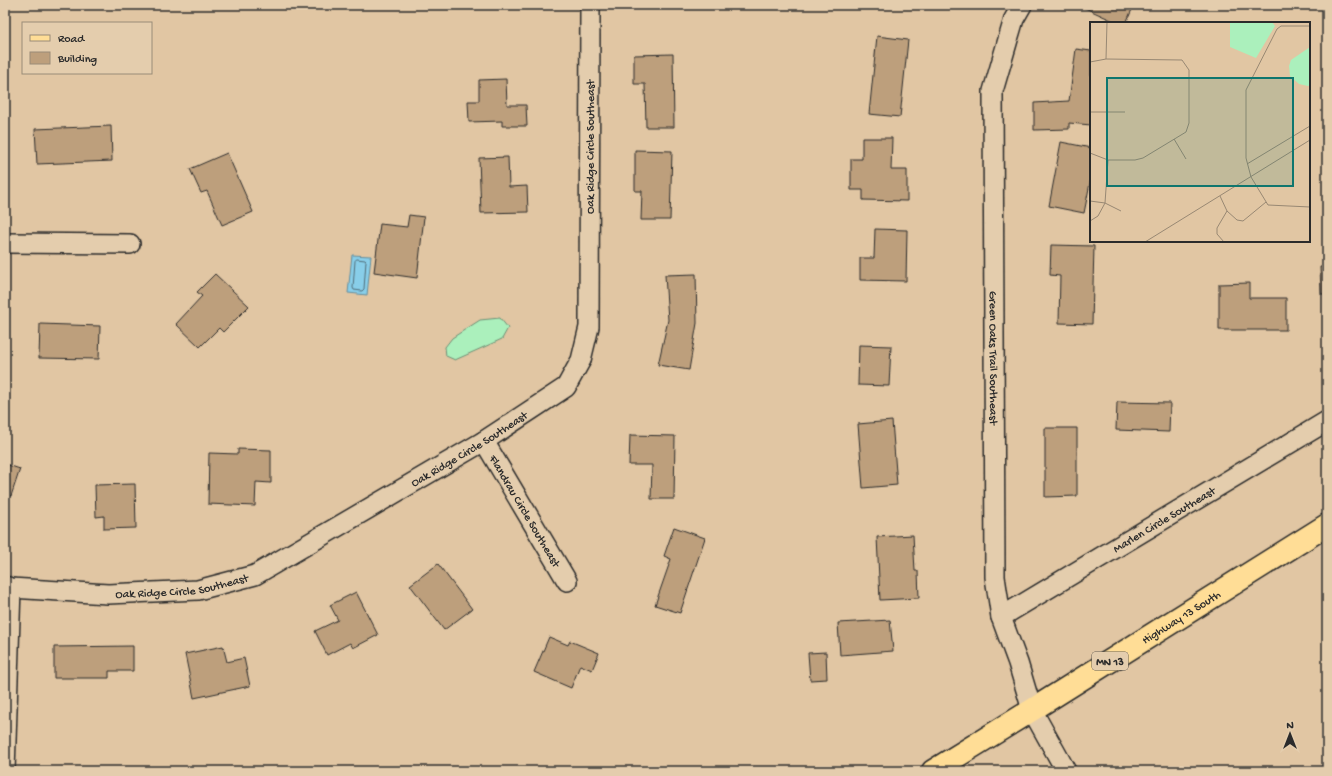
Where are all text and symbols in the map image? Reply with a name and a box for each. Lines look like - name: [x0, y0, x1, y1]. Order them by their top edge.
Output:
- legend: [22, 22, 152, 74]
- inset map: [1090, 22, 1310, 242]
- text: Road: [58, 33, 85, 47]
- text: Building: [57, 53, 97, 67]
- street label: Oak Ridge Circle Southeast: [584, 79, 599, 214]
- street label: Green Oaks Trail Southeast: [985, 291, 999, 426]
- street label: Oak Ridge Circle Southeast: [409, 409, 532, 491]
- street label: Flandrau Circle Southeast: [484, 452, 563, 571]
- street label: Marlen Circle Southeast: [1111, 484, 1219, 557]
- street label: Oak Ridge Circle Southeast: [115, 572, 251, 603]
- street label: Highway 13 South: [1140, 588, 1224, 648]
- road number: MN 13: [1092, 652, 1128, 670]
- north arrow: [1270, 714, 1310, 754]
- text: N: [1286, 720, 1294, 732]

